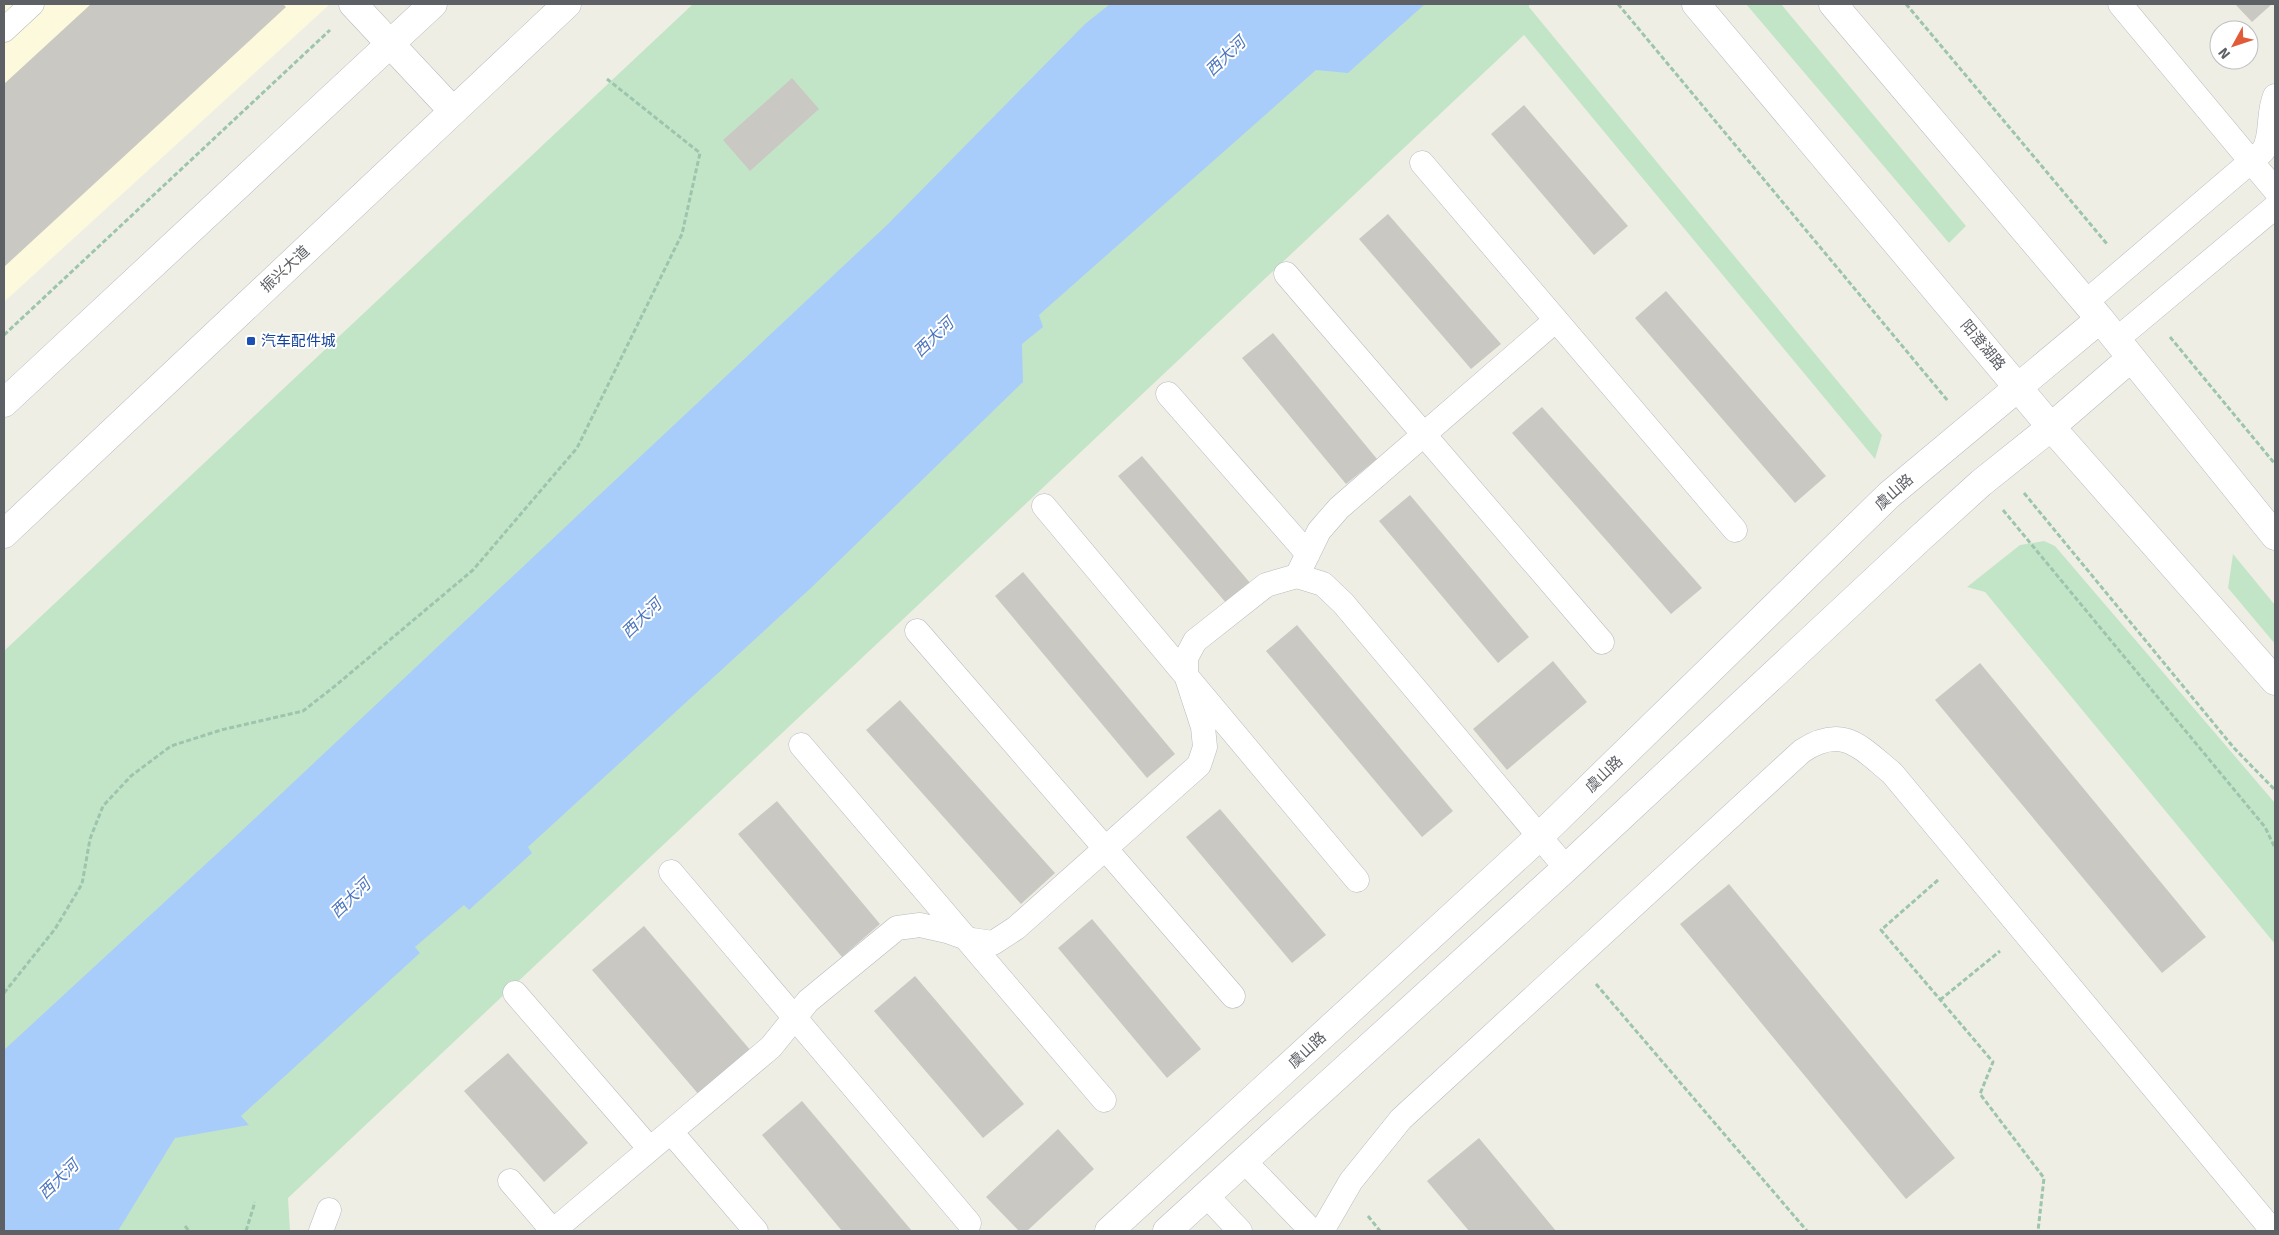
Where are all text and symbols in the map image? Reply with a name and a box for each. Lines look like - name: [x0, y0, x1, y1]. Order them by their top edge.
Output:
- north arrow: [2209, 20, 2259, 70]
- water label: 西大河: [1201, 31, 1252, 81]
- text: N: [2215, 44, 2234, 62]
- street label: 振兴大道: [257, 242, 313, 296]
- water label: 西大河: [909, 312, 960, 362]
- street label: 阳澄湖路: [1957, 316, 2009, 374]
- place label: 汽车配件城: [261, 332, 336, 350]
- marker: 汽车配件城: [245, 335, 257, 347]
- street label: 虞山路: [1871, 470, 1917, 514]
- water label: 西大河: [617, 593, 668, 643]
- street label: 虞山路: [1582, 752, 1626, 796]
- water label: 西大河: [326, 873, 377, 923]
- street label: 虞山路: [1284, 1028, 1330, 1072]
- water label: 西大河: [34, 1154, 85, 1204]

